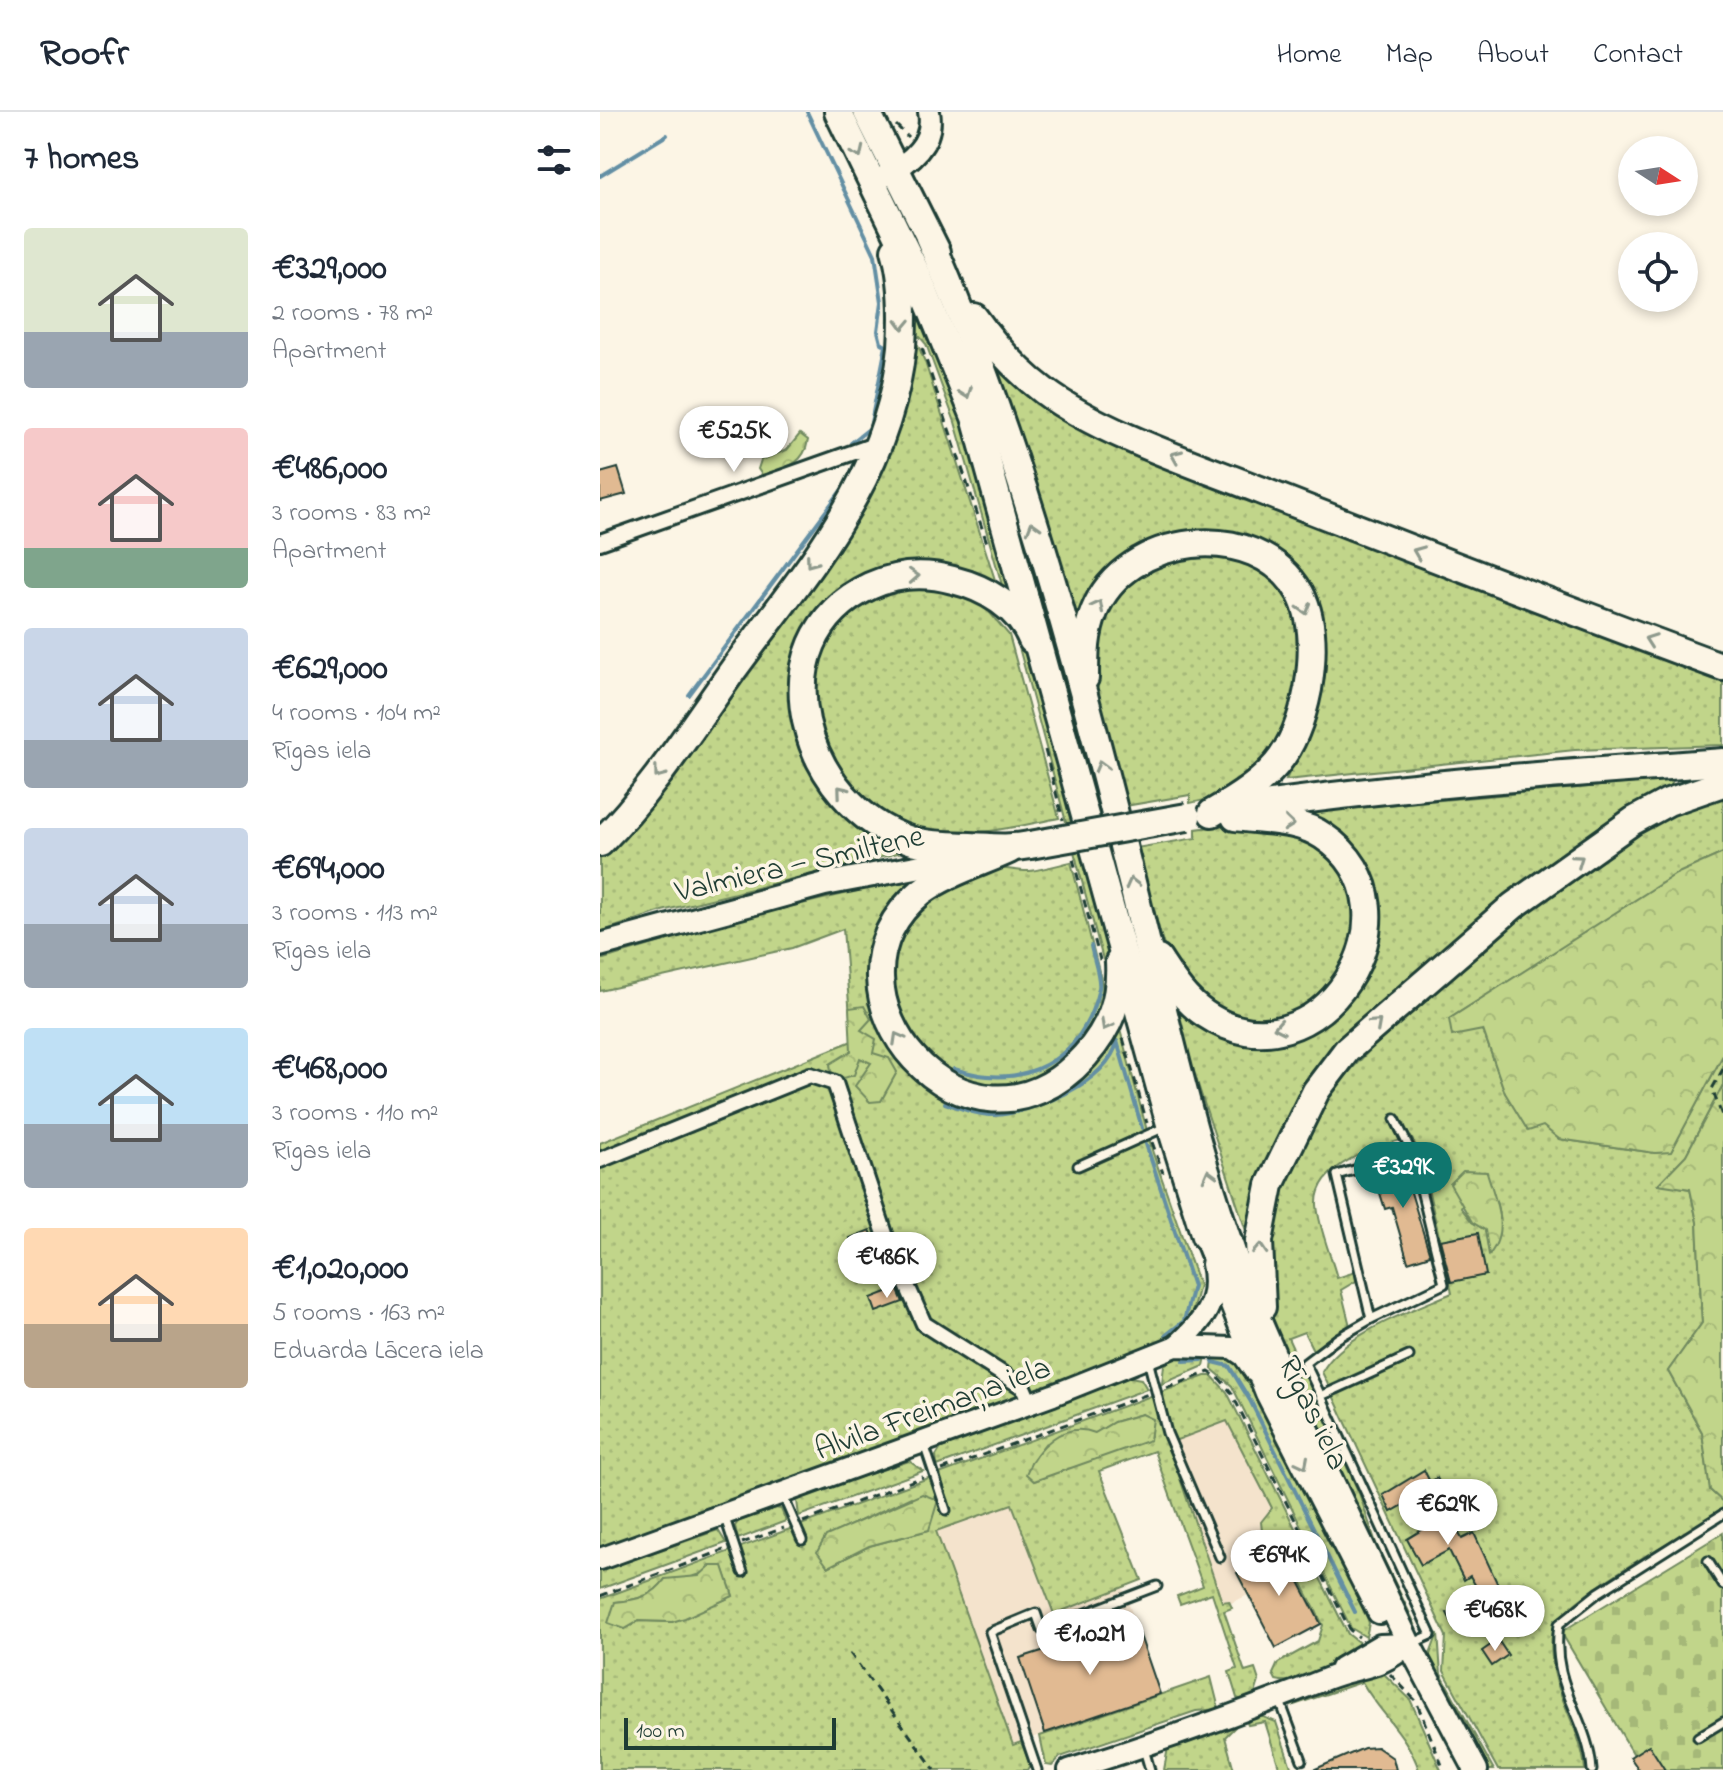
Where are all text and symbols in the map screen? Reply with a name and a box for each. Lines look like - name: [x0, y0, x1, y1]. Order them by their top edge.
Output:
- text: Roofr: [40, 27, 129, 83]
- text: Home: [1276, 35, 1342, 76]
- text: Map: [1386, 35, 1433, 76]
- text: About: [1477, 35, 1549, 76]
- text: Contact: [1593, 35, 1683, 76]
- text: 7 homes: [24, 135, 139, 185]
- north arrow: [1618, 136, 1698, 216]
- map controls: [1618, 136, 1698, 312]
- icon: filters: [532, 138, 576, 182]
- one-way arrow: [848, 145, 864, 159]
- button: locate: [1618, 232, 1698, 312]
- text: €329,000: [272, 245, 387, 295]
- icon: home: [88, 260, 184, 356]
- text: 2 rooms · 78 m²: [272, 295, 433, 333]
- one-way arrow: [894, 318, 911, 331]
- text: Apartment: [272, 333, 386, 371]
- one-way arrow: [956, 385, 973, 399]
- pin: €525K: [678, 406, 790, 474]
- text: €525K: [697, 413, 771, 451]
- text: €486,000: [272, 445, 387, 495]
- one-way arrow: [1170, 449, 1184, 465]
- icon: home: [88, 460, 184, 556]
- text: 3 rooms · 83 m²: [272, 495, 431, 533]
- one-way arrow: [1026, 520, 1043, 534]
- text: Apartment: [272, 533, 386, 571]
- one-way arrow: [1412, 545, 1426, 562]
- one-way arrow: [806, 553, 821, 568]
- one-way arrow: [908, 567, 921, 584]
- one-way arrow: [1089, 600, 1104, 615]
- one-way arrow: [1295, 601, 1311, 615]
- one-way arrow: [1644, 633, 1658, 650]
- text: €629,000: [272, 645, 388, 695]
- icon: home: [88, 660, 184, 756]
- text: 4 rooms · 104 m²: [272, 695, 441, 733]
- text: Rīgas iela: [272, 733, 371, 771]
- one-way arrow: [1093, 760, 1110, 774]
- one-way arrow: [654, 764, 668, 779]
- one-way arrow: [837, 786, 852, 800]
- street label: Valmiera — Smiltene: [670, 814, 929, 917]
- one-way arrow: [1283, 815, 1296, 832]
- text: €694,000: [272, 845, 385, 895]
- one-way arrow: [1569, 856, 1583, 870]
- icon: home: [88, 860, 184, 956]
- one-way arrow: [1124, 877, 1141, 890]
- text: 3 rooms · 113 m²: [272, 895, 438, 933]
- text: Rīgas iela: [272, 933, 371, 971]
- one-way arrow: [1100, 1017, 1116, 1031]
- one-way arrow: [1273, 1018, 1286, 1035]
- one-way arrow: [1367, 1019, 1381, 1033]
- one-way arrow: [893, 1032, 908, 1046]
- text: €468,000: [272, 1045, 387, 1095]
- icon: home: [88, 1060, 184, 1156]
- text: 3 rooms · 110 m²: [272, 1095, 438, 1133]
- text: Rīgas iela: [272, 1133, 371, 1171]
- pin: €329K: [1347, 1142, 1459, 1210]
- text: €329K: [1372, 1149, 1434, 1187]
- one-way arrow: [1201, 1168, 1218, 1182]
- pin: €486K: [831, 1232, 943, 1300]
- text: €486K: [856, 1239, 918, 1277]
- one-way arrow: [1251, 1242, 1268, 1255]
- text: €1,020,000: [272, 1245, 409, 1295]
- icon: home: [88, 1260, 184, 1356]
- text: 5 rooms · 163 m²: [272, 1295, 445, 1333]
- text: Eduarda Lācera iela: [272, 1333, 484, 1371]
- street label: Alvila Freimaņa iela: [809, 1346, 1058, 1475]
- street label: Rīgas iela: [1264, 1348, 1360, 1479]
- one-way arrow: [1293, 1454, 1308, 1469]
- pin: €629K: [1392, 1479, 1504, 1547]
- text: €629K: [1417, 1486, 1479, 1524]
- pin: €694K: [1223, 1530, 1335, 1598]
- text: €694K: [1249, 1537, 1309, 1575]
- pin: €468K: [1439, 1585, 1551, 1653]
- text: €468K: [1464, 1592, 1526, 1630]
- pin: €1.02M: [1025, 1609, 1155, 1677]
- text: €1.02M: [1054, 1616, 1126, 1654]
- scale bar: [624, 1714, 836, 1750]
- text: 100 m: [636, 1716, 685, 1748]

